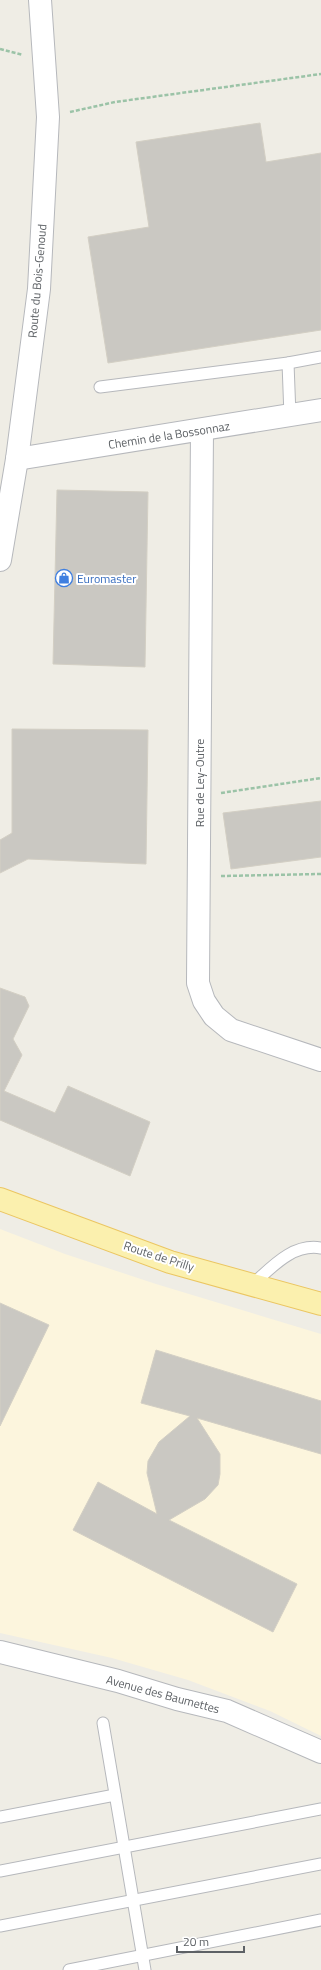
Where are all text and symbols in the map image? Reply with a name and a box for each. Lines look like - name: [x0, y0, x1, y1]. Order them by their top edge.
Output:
- street label: Route du Bois-Genoud: [23, 223, 51, 339]
- street label: Chemin de la Bossonnaz: [107, 416, 231, 454]
- shop icon: Euromaster: [54, 568, 74, 588]
- place label: Euromaster: [77, 569, 136, 588]
- street label: Rue de Ley-Outre: [190, 739, 209, 827]
- street label: Route de Prilly: [121, 1236, 197, 1276]
- street label: Avenue des Baumettes: [104, 1670, 222, 1718]
- scale bar: [177, 1928, 244, 1954]
- text: 20 m: [183, 1932, 209, 1951]

